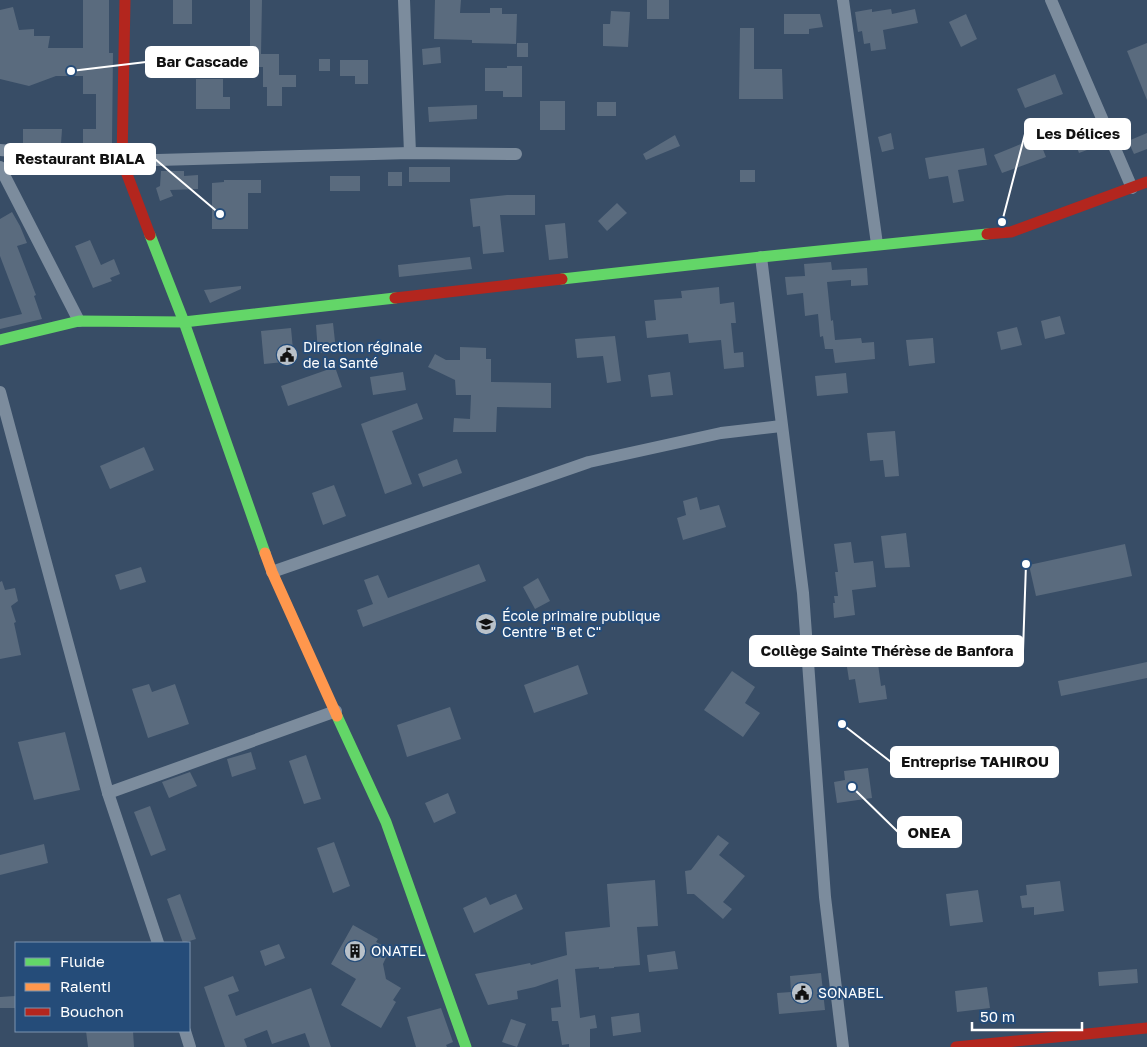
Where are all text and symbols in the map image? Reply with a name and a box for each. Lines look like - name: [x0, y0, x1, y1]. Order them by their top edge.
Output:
- callout: Bar Cascade: [146, 47, 258, 77]
- text: Bar Cascade: [156, 52, 248, 70]
- callout: Les Délices: [1025, 119, 1130, 149]
- text: Les Délices: [1036, 124, 1120, 142]
- callout: Restaurant BIALA: [5, 144, 155, 174]
- text: Restaurant BIALA: [15, 149, 145, 167]
- place label: Direction réginale de la Santé: [303, 338, 422, 371]
- public building icon: Direction réginale de la Santé: [275, 343, 299, 367]
- place label: École primaire publique Centre "B et C": [502, 607, 660, 640]
- school or university icon: École primaire publique Centre "B et C": [474, 612, 498, 636]
- callout: Collège Sainte Thérèse de Banfora: [750, 636, 1023, 666]
- text: Collège Sainte Thérèse de Banfora: [761, 641, 1014, 659]
- callout: Entreprise TAHIROU: [891, 747, 1058, 777]
- text: Entreprise TAHIROU: [901, 752, 1049, 770]
- callout: ONEA: [898, 817, 961, 847]
- text: ONEA: [907, 823, 951, 841]
- building icon: ONATEL: [343, 939, 367, 963]
- legend: [15, 942, 190, 1032]
- place label: ONATEL: [371, 942, 425, 959]
- text: Fluide: [60, 952, 105, 970]
- text: Ralenti: [60, 977, 111, 995]
- public building icon: SONABEL: [790, 981, 814, 1005]
- place label: SONABEL: [818, 984, 883, 1001]
- scale bar: [972, 1000, 1082, 1032]
- text: Bouchon: [60, 1002, 124, 1020]
- text: 50 m: [980, 1007, 1015, 1025]

